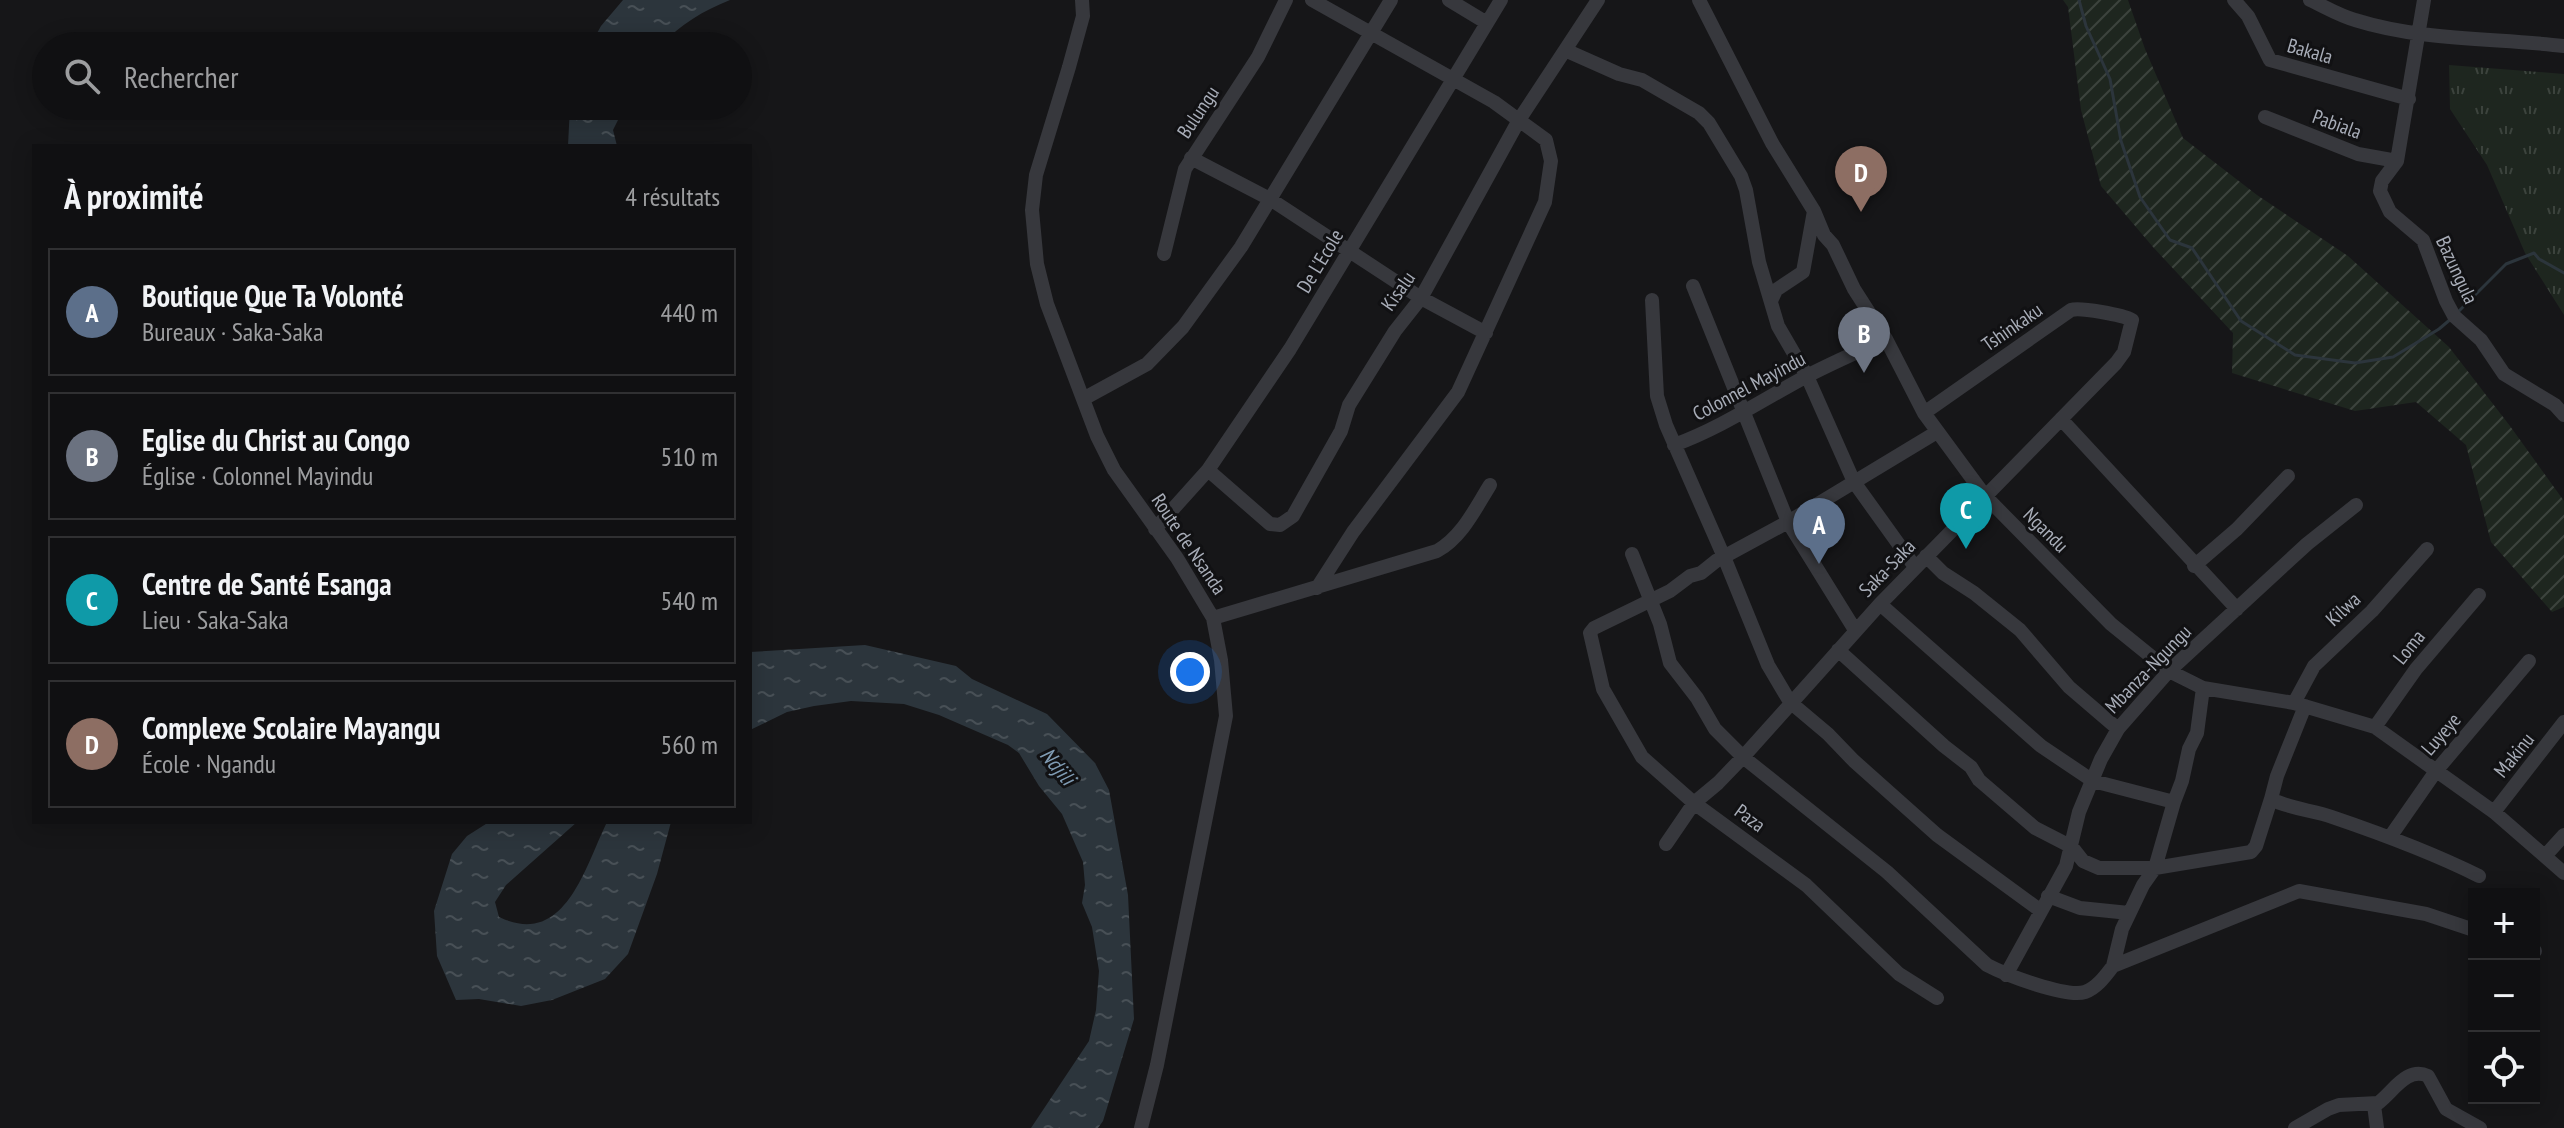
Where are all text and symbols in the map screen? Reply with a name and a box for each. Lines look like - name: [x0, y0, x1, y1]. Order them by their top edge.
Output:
- search box: [32, 32, 752, 120]
- street label: Bakala: [2284, 32, 2336, 70]
- icon: search: [60, 54, 104, 98]
- text: Rechercher: [124, 57, 238, 96]
- street label: Bulungu: [1171, 81, 1225, 143]
- street label: Pabiala: [2309, 103, 2365, 145]
- pin: D: [1835, 146, 1887, 212]
- text: À proximité: [64, 174, 204, 218]
- text: 4 résultats: [625, 180, 720, 213]
- street label: De L'Ecole: [1291, 224, 1349, 298]
- street label: Bazungula: [2430, 232, 2484, 308]
- street label: Kisalu: [1375, 266, 1421, 316]
- text: Boutique Que Ta Volonté: [142, 276, 404, 315]
- text: A: [85, 296, 99, 329]
- text: 440 m: [660, 296, 718, 329]
- street label: Tshinkaku: [1977, 297, 2047, 357]
- pin: B: [1838, 307, 1890, 373]
- text: Bureaux · Saka-Saka: [142, 315, 323, 348]
- street label: Colonnel Mayindu: [1688, 345, 1810, 427]
- text: Eglise du Christ au Congo: [142, 420, 410, 459]
- text: B: [86, 440, 98, 473]
- text: 510 m: [660, 440, 718, 473]
- text: Église · Colonnel Mayindu: [142, 459, 373, 492]
- pin: C: [1940, 483, 1992, 549]
- street label: Route de Nsanda: [1146, 489, 1232, 599]
- pin: A: [1793, 498, 1845, 564]
- street label: Ngandu: [2018, 502, 2074, 558]
- street label: Saka-Saka: [1853, 534, 1921, 602]
- text: Centre de Santé Esanga: [142, 564, 392, 603]
- text: C: [86, 584, 98, 617]
- text: 540 m: [660, 584, 718, 617]
- street label: Kilwa: [2320, 586, 2366, 632]
- text: Lieu · Saka-Saka: [142, 603, 289, 636]
- street label: Mbanza-Ngungu: [2099, 619, 2197, 719]
- street label: Loma: [2387, 624, 2431, 670]
- your location: [1170, 652, 1210, 692]
- street label: Luyeye: [2415, 707, 2467, 761]
- text: Complexe Scolaire Mayangu: [142, 708, 440, 747]
- street label: Makinu: [2488, 727, 2540, 783]
- text: D: [85, 728, 99, 761]
- text: 560 m: [660, 728, 718, 761]
- water label: Ndjili: [1034, 741, 1084, 793]
- text: École · Ngandu: [142, 747, 276, 780]
- street label: Paza: [1730, 798, 1770, 838]
- map controls: [2468, 888, 2540, 1104]
- button: +: [2468, 888, 2540, 960]
- button: −: [2468, 960, 2540, 1032]
- button: locate: [2468, 1032, 2540, 1104]

